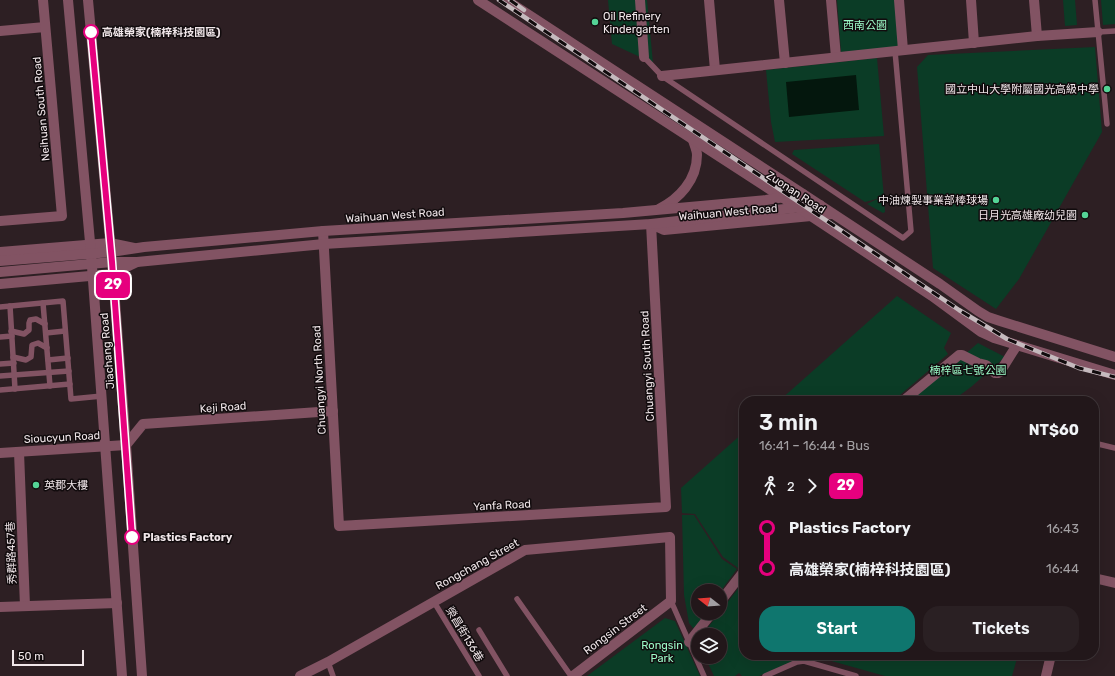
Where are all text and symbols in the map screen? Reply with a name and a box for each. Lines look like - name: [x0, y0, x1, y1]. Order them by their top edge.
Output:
- place label: Oil Refinery Kindergarten: [603, 10, 670, 36]
- marker: Oil Refinery Kindergarten: [590, 17, 600, 27]
- park label: 西南公園: [843, 19, 887, 32]
- marker: 高雄榮家(楠梓科技園區): [83, 24, 99, 40]
- place label: 高雄榮家(楠梓科技園區): [102, 26, 220, 39]
- street label: Neihuan South Road: [30, 56, 53, 162]
- place label: 國立中山大學附屬國光高級中學: [945, 83, 1099, 96]
- marker: 國立中山大學附屬國光高級中學: [1102, 84, 1112, 94]
- street label: Zuonan Road: [764, 169, 828, 216]
- place label: 中油煉製事業部棒球場: [878, 194, 988, 207]
- marker: 中油煉製事業部棒球場: [991, 195, 1001, 205]
- street label: Waihuan West Road: [678, 202, 778, 223]
- street label: Waihuan West Road: [345, 206, 445, 225]
- place label: 日月光高雄廠幼兒園: [978, 209, 1077, 222]
- marker: 日月光高雄廠幼兒園: [1080, 210, 1090, 220]
- line badge: 29: [95, 272, 131, 298]
- text: 29: [104, 276, 122, 293]
- street label: Chuangyi South Road: [638, 310, 657, 422]
- street label: Jiachang Road: [98, 312, 117, 390]
- street label: Chuangyi North Road: [310, 325, 329, 435]
- park label: 楠梓區七號公園: [930, 364, 1007, 377]
- street label: Keji Road: [199, 399, 247, 416]
- text: 3 min: [759, 409, 818, 436]
- text: NT$60: [1029, 421, 1079, 439]
- street label: Sioucyun Road: [24, 429, 101, 446]
- text: 16:41 – 16:44 · Bus: [759, 438, 870, 453]
- icon: walk: [759, 475, 781, 497]
- icon: forward: [801, 475, 823, 497]
- text: 29: [837, 477, 855, 494]
- place label: 英郡大樓: [44, 479, 88, 492]
- text: 2: [787, 479, 795, 494]
- marker: 英郡大樓: [31, 480, 41, 490]
- street label: Yanfa Road: [473, 497, 531, 513]
- text: Plastics Factory: [789, 519, 911, 537]
- street label: 秀群路457巷: [4, 521, 19, 585]
- text: 16:43: [1046, 521, 1079, 536]
- marker: Plastics Factory: [124, 529, 140, 545]
- place label: Plastics Factory: [143, 531, 233, 544]
- street label: Rongchang Street: [433, 536, 522, 593]
- text: 高雄榮家(楠梓科技園區): [789, 561, 951, 579]
- text: 16:44: [1046, 561, 1079, 576]
- north arrow: [691, 584, 727, 620]
- map controls: [691, 584, 727, 664]
- street label: Rongsin Street: [581, 601, 650, 657]
- street label: 榮昌街136巷: [443, 604, 486, 664]
- button: Start: [759, 606, 915, 652]
- button: Tickets: [923, 606, 1079, 652]
- button: layers: [691, 628, 727, 664]
- park label: Rongsin Park: [641, 639, 683, 665]
- scale bar: [12, 648, 84, 667]
- text: 50 m: [18, 650, 44, 663]

